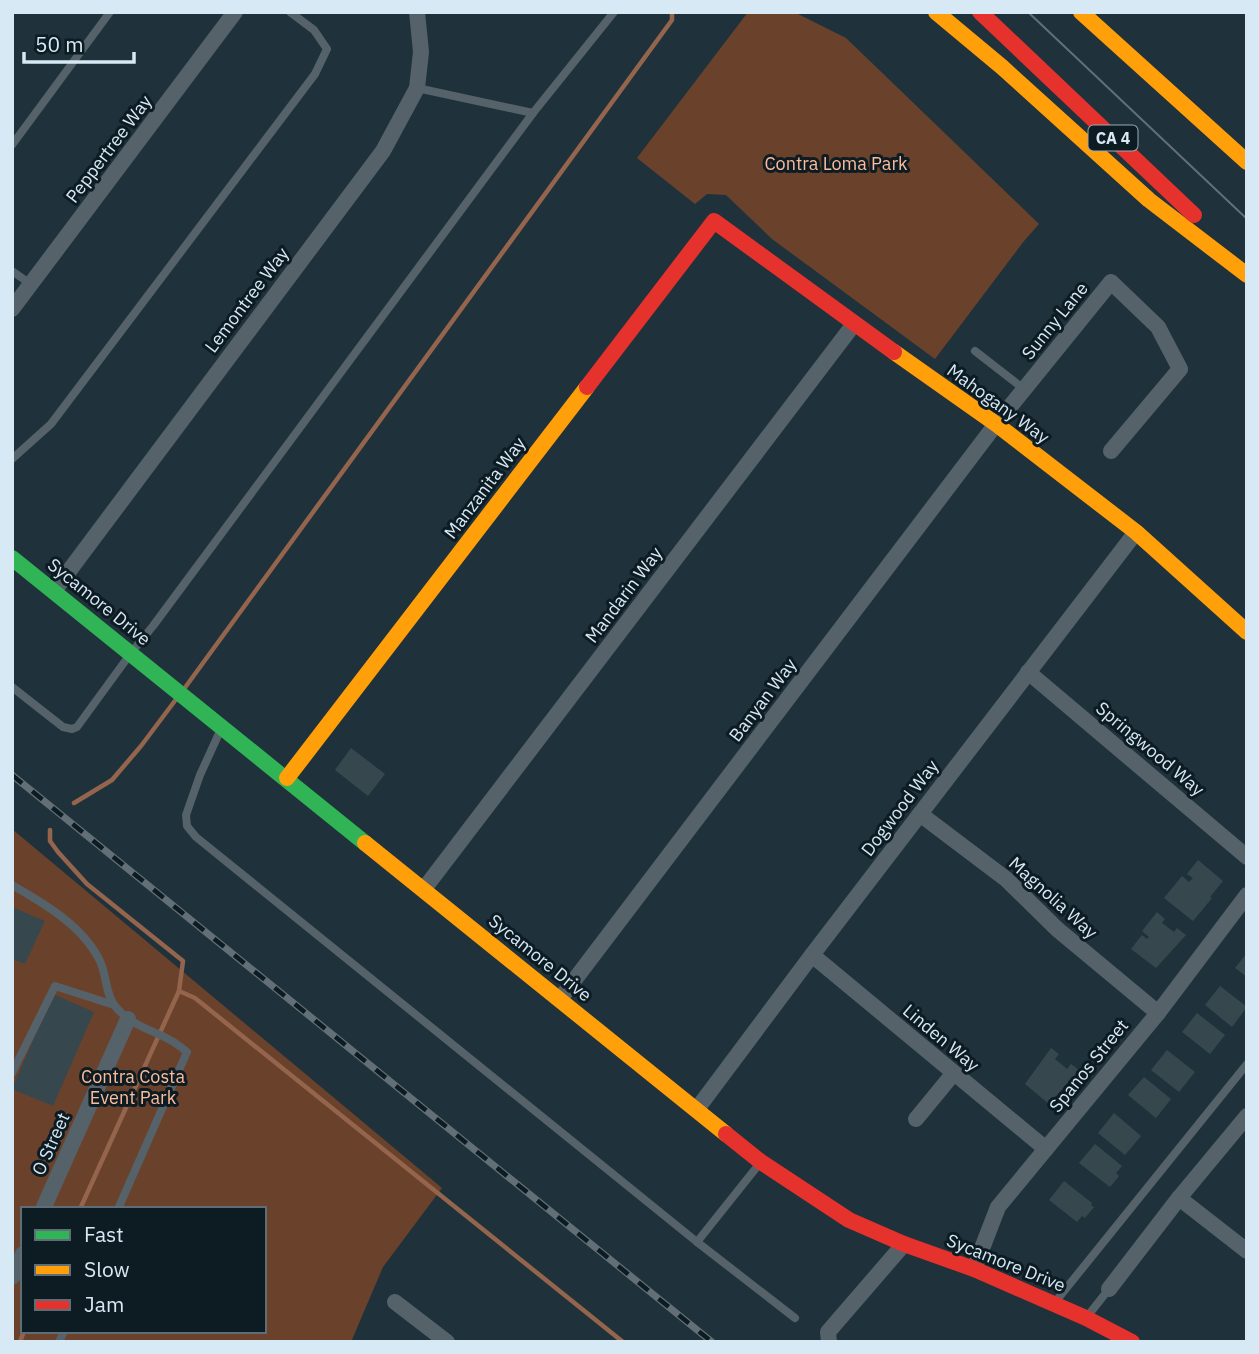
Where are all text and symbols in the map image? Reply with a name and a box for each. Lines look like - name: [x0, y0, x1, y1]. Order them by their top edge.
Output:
- scale bar: [24, 21, 135, 65]
- text: 50 m: [35, 30, 84, 58]
- street label: Peppertree Way: [61, 90, 157, 207]
- road number: CA 4: [1088, 126, 1138, 150]
- park label: Contra Loma Park: [764, 152, 908, 175]
- street label: Lemontree Way: [200, 242, 294, 357]
- street label: Sunny Lane: [1016, 277, 1093, 364]
- street label: Mahogany Way: [942, 359, 1054, 449]
- street label: Manzanita Way: [439, 432, 530, 543]
- street label: Mandarin Way: [580, 542, 667, 647]
- street label: Sycamore Drive: [43, 553, 156, 650]
- street label: Banyan Way: [724, 653, 801, 746]
- street label: Springwood Way: [1091, 696, 1209, 801]
- street label: Dogwood Way: [856, 755, 943, 860]
- street label: Magnolia Way: [1004, 852, 1103, 944]
- street label: Sycamore Drive: [484, 909, 597, 1006]
- street label: Linden Way: [898, 999, 984, 1076]
- street label: Spanos Street: [1044, 1014, 1133, 1117]
- park label: Contra Costa Event Park: [81, 1065, 185, 1109]
- street label: O Street: [27, 1109, 75, 1179]
- legend: [21, 1207, 266, 1333]
- text: Fast: [84, 1220, 124, 1248]
- street label: Sycamore Drive: [943, 1228, 1069, 1297]
- text: Slow: [84, 1255, 130, 1283]
- text: Jam: [84, 1290, 124, 1318]

